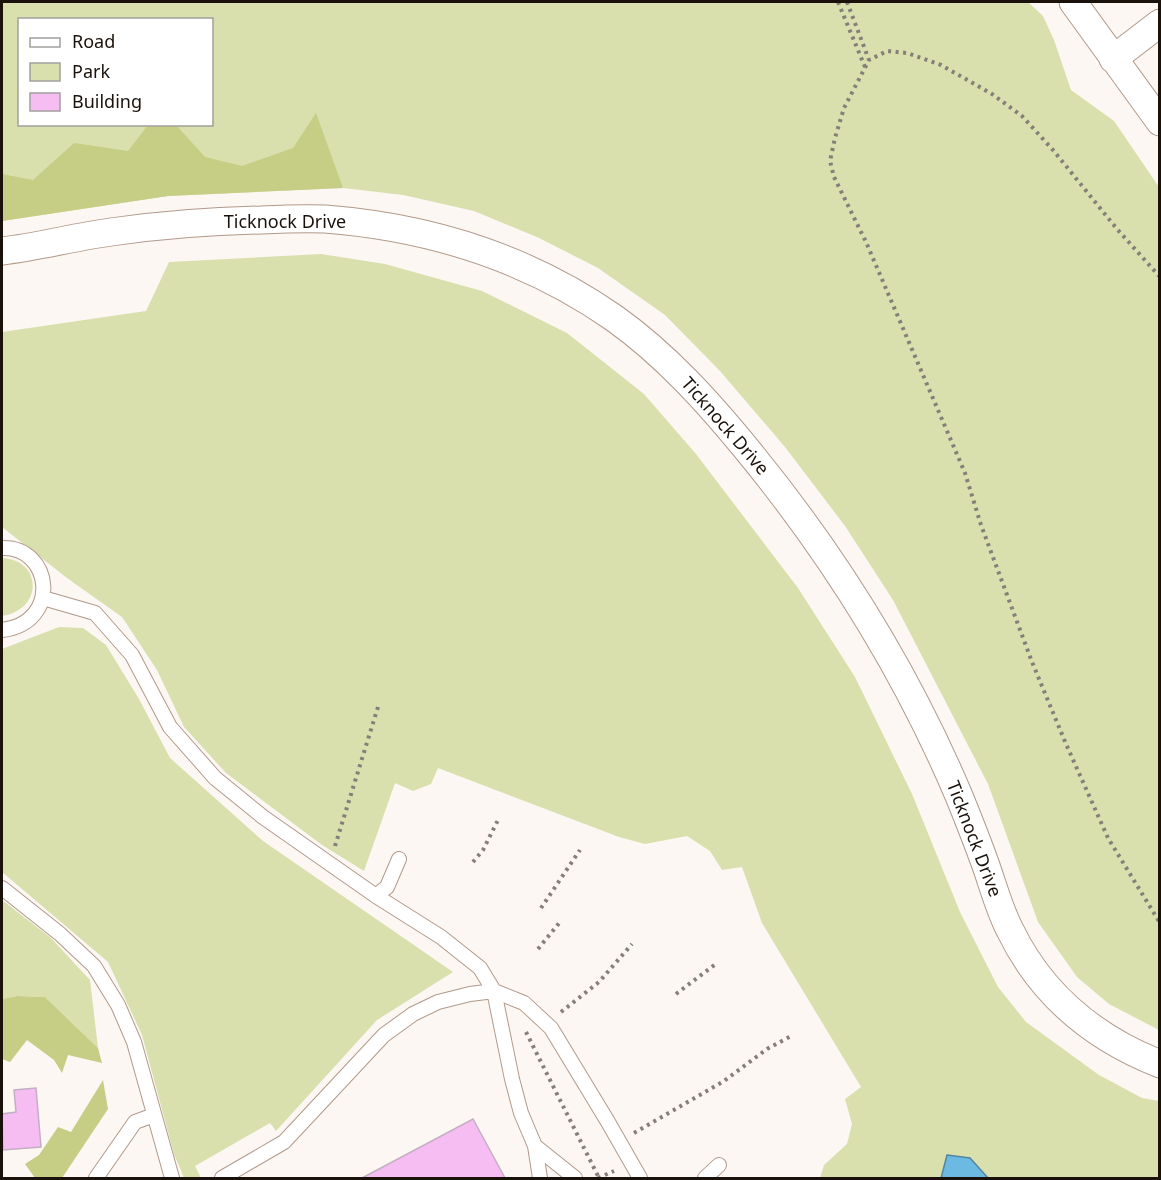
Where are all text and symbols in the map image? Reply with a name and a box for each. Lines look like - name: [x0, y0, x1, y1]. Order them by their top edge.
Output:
- legend: [18, 18, 213, 126]
- text: Road: [72, 29, 115, 53]
- text: Park: [72, 59, 110, 83]
- text: Building: [72, 89, 142, 113]
- street label: Ticknock Drive: [224, 209, 346, 233]
- street label: Ticknock Drive: [677, 371, 775, 479]
- street label: Ticknock Drive: [942, 777, 1008, 900]

